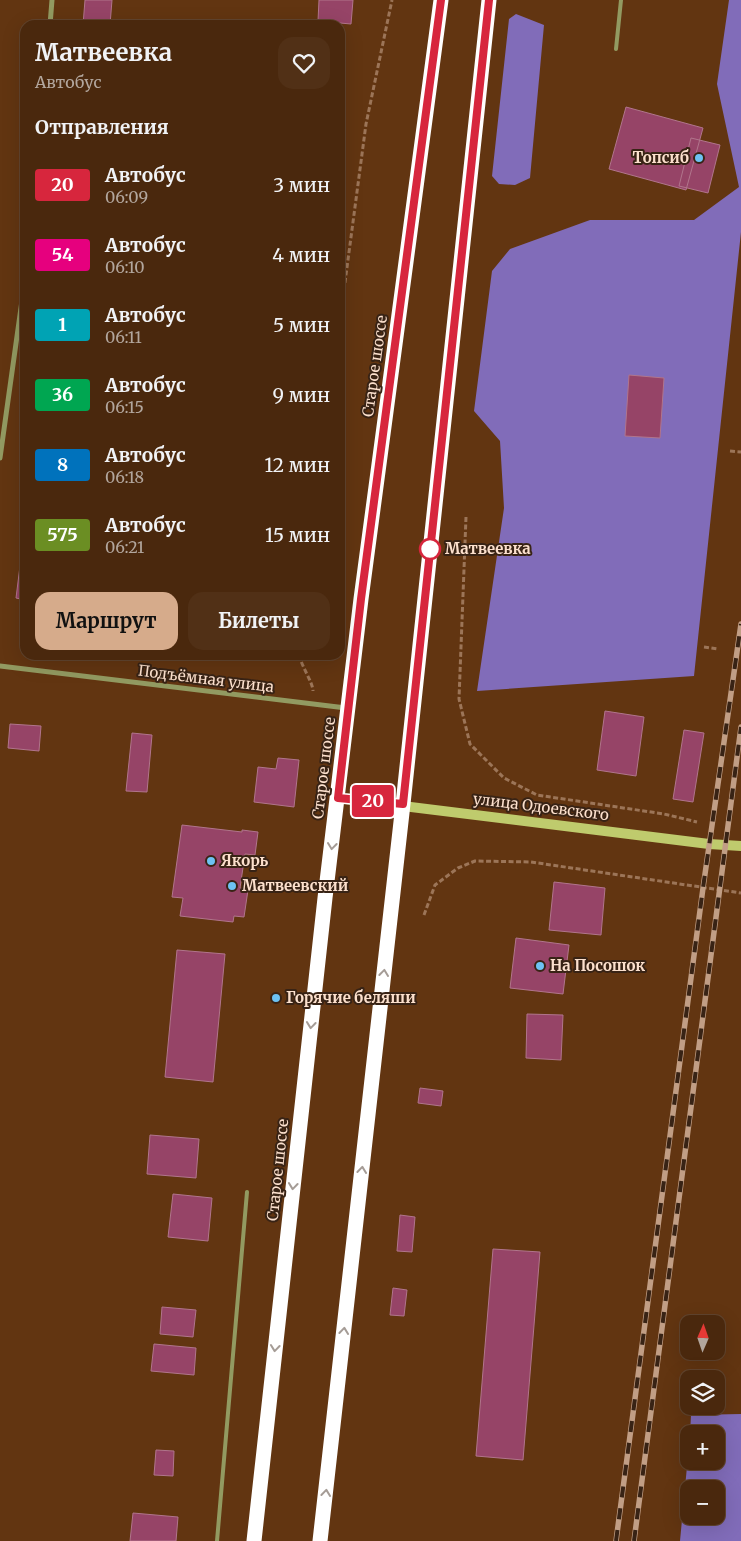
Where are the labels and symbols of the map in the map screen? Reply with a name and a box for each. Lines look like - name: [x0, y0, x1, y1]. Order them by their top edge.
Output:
- place label: Топсиб: [632, 148, 689, 167]
- marker: Топсиб: [693, 152, 705, 164]
- street label: Старое шоссе: [358, 314, 391, 418]
- marker: Матвеевка: [419, 538, 441, 560]
- place label: Матвеевка: [445, 539, 531, 558]
- street label: Подъёмная улица: [137, 661, 275, 696]
- street label: Старое шоссе: [308, 716, 339, 820]
- line badge: 20: [350, 785, 396, 817]
- street label: улица Одоевского: [472, 789, 610, 824]
- one-way arrow: [327, 842, 338, 850]
- place label: Якорь: [221, 851, 269, 870]
- marker: Якорь: [205, 855, 217, 867]
- place label: Матвеевский: [242, 876, 349, 895]
- marker: Матвеевский: [226, 880, 238, 892]
- place label: На Посошок: [550, 956, 645, 975]
- marker: На Посошок: [534, 960, 546, 972]
- one-way arrow: [378, 969, 389, 977]
- place label: Горячие беляши: [286, 988, 416, 1007]
- marker: Горячие беляши: [270, 992, 282, 1004]
- one-way arrow: [306, 1021, 317, 1029]
- street label: Старое шоссе: [263, 1118, 292, 1222]
- one-way arrow: [356, 1165, 367, 1173]
- one-way arrow: [288, 1183, 299, 1191]
- north arrow: [680, 1315, 725, 1360]
- one-way arrow: [338, 1327, 349, 1335]
- one-way arrow: [270, 1344, 281, 1352]
- one-way arrow: [320, 1488, 331, 1496]

